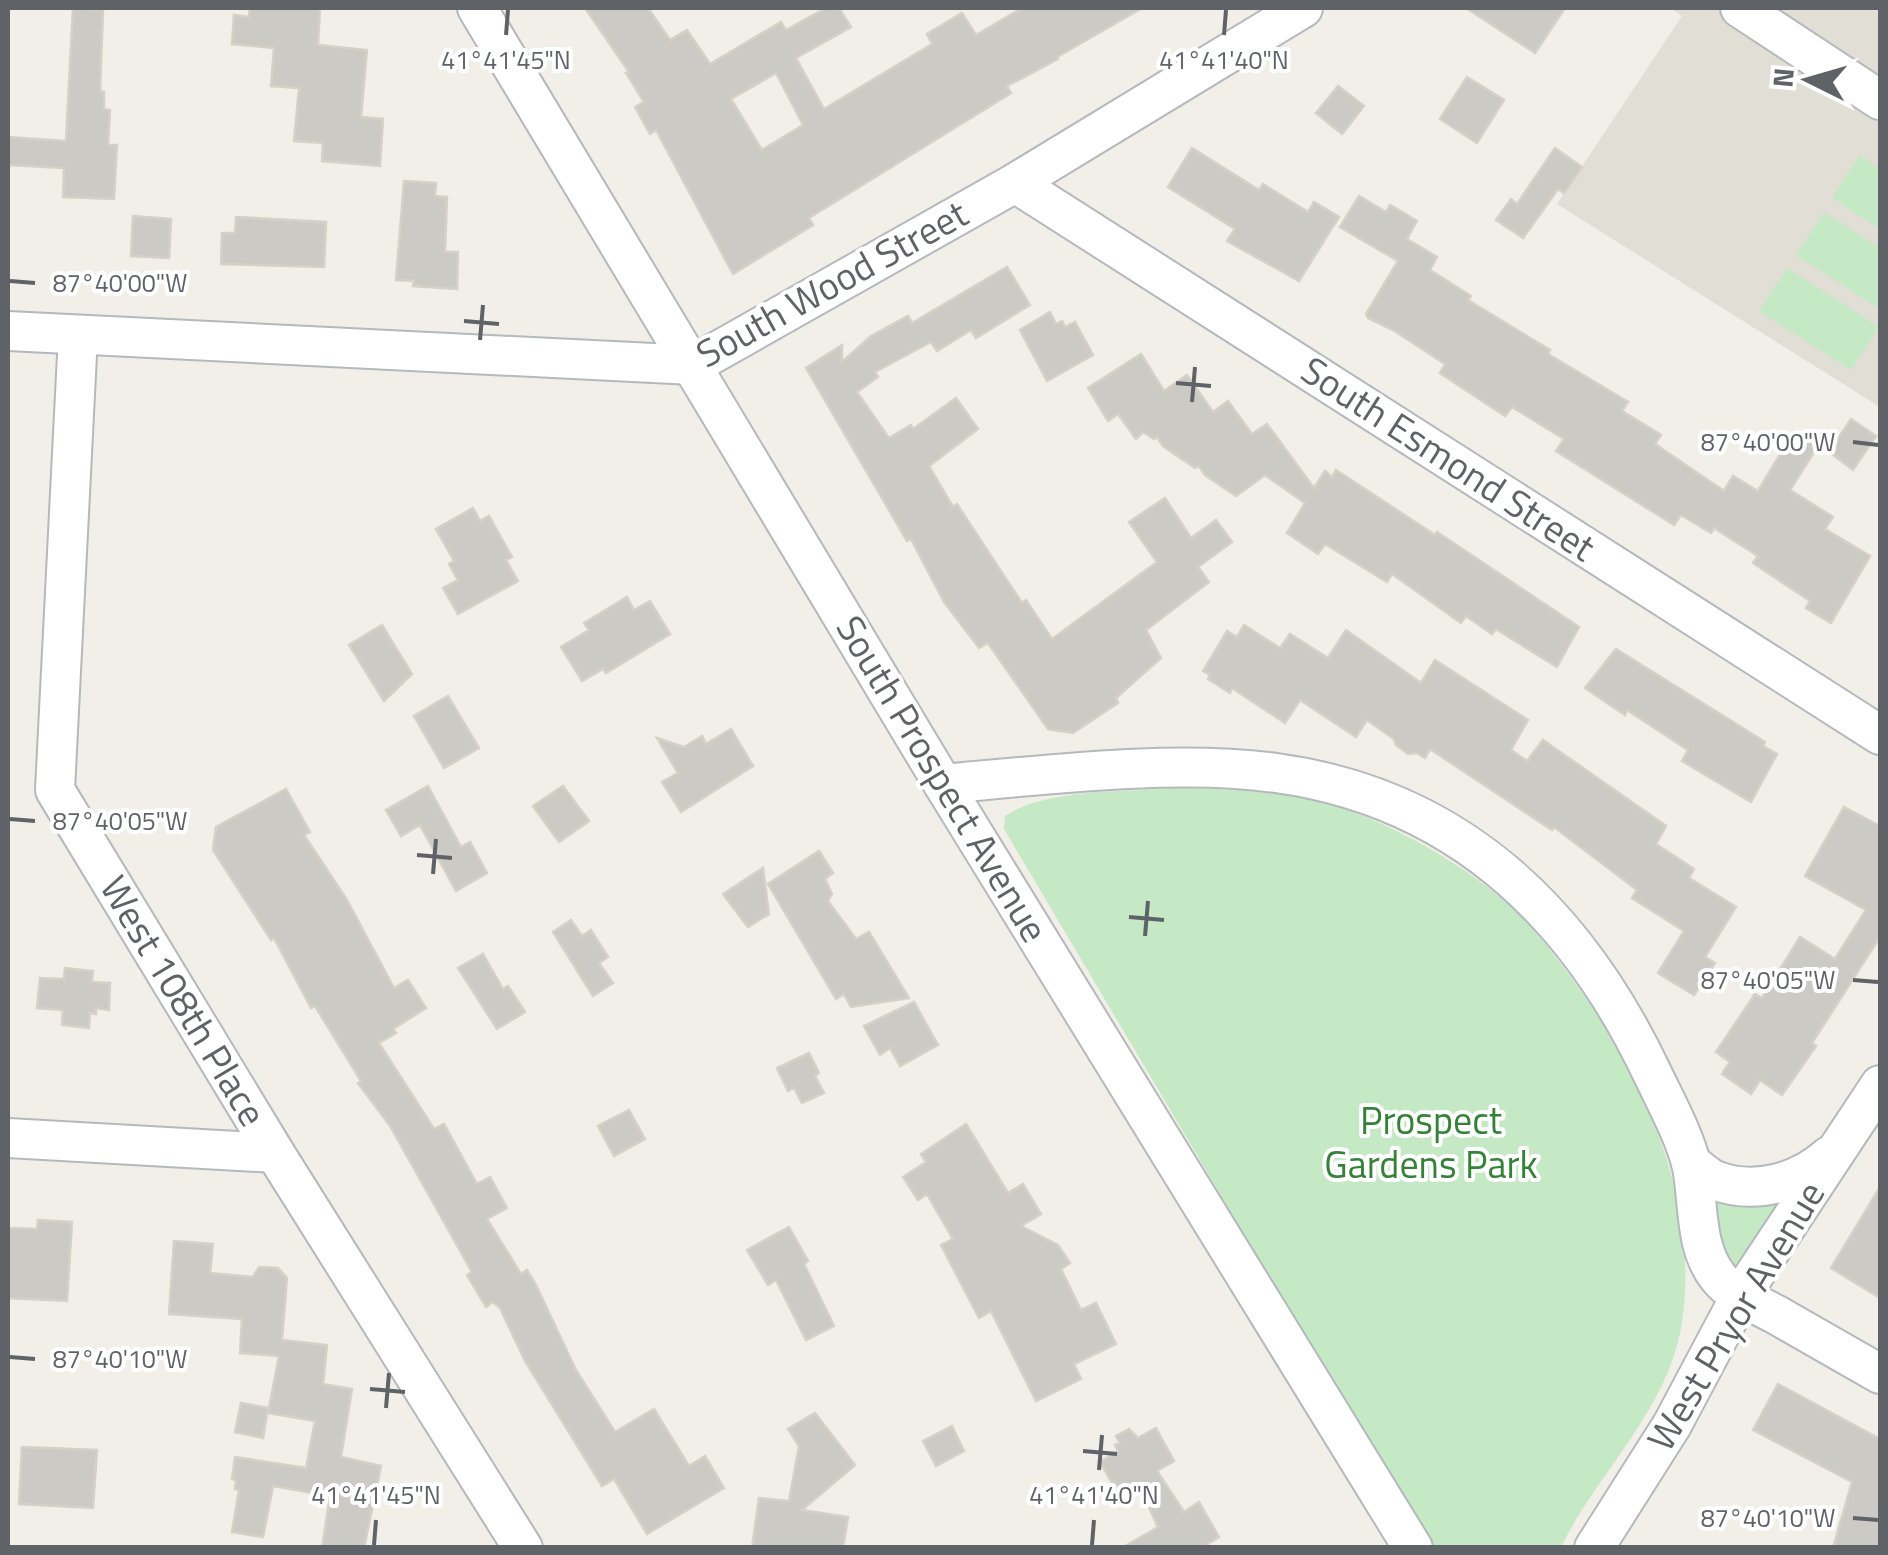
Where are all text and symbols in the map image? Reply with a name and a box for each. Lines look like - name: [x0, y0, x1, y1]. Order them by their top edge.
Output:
- north arrow: [1758, 30, 1858, 130]
- text: 41°41'45"N: [441, 41, 571, 79]
- text: 41°41'40"N: [1159, 41, 1289, 79]
- text: N: [1760, 66, 1805, 89]
- street label: South Wood Street: [685, 184, 978, 382]
- text: 87°40'00"W: [53, 264, 187, 302]
- street label: South Esmond Street: [1290, 341, 1607, 575]
- text: 87°40'00"W: [1701, 423, 1835, 461]
- street label: South Prospect Avenue: [822, 604, 1064, 953]
- text: 87°40'05"W: [53, 802, 187, 840]
- street label: West 108th Place: [86, 864, 282, 1137]
- text: 87°40'05"W: [1701, 961, 1835, 999]
- park label: Prospect Gardens Park: [1324, 1091, 1538, 1193]
- street label: West Pryor Avenue: [1632, 1170, 1839, 1461]
- text: 87°40'10"W: [53, 1340, 187, 1378]
- text: 41°41'45"N: [311, 1476, 441, 1514]
- text: 41°41'40"N: [1029, 1476, 1159, 1514]
- text: 87°40'10"W: [1701, 1499, 1835, 1537]

